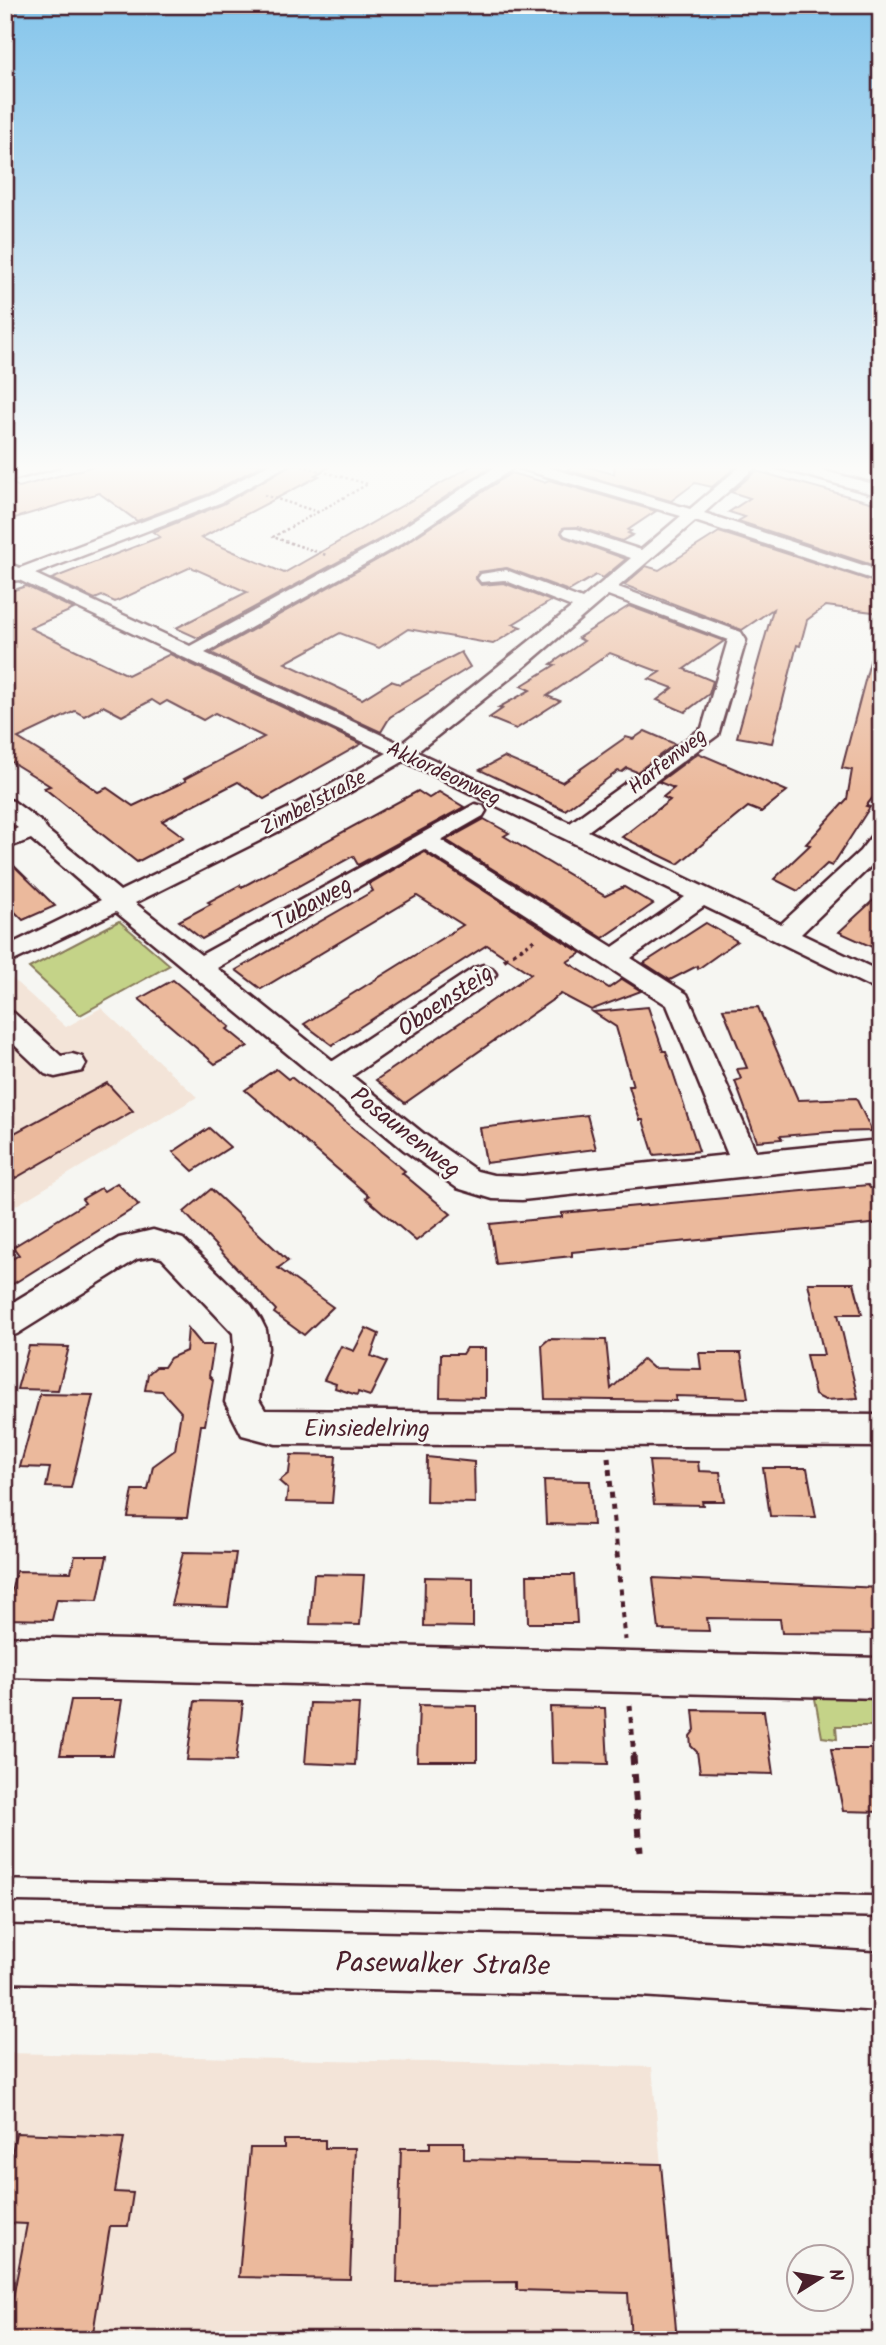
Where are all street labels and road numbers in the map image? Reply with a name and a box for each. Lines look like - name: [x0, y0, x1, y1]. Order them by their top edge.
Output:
- street label: Harfenweg: [621, 721, 715, 804]
- street label: Akkordeonweg: [381, 733, 506, 815]
- street label: Zimbelstraße: [255, 761, 373, 845]
- street label: Tubaweg: [265, 866, 360, 942]
- street label: Oboensteig: [390, 955, 502, 1048]
- street label: Posaunenweg: [341, 1077, 469, 1189]
- street label: Einsiedelring: [304, 1410, 430, 1449]
- street label: Pasewalker Straße: [335, 1941, 551, 1990]

